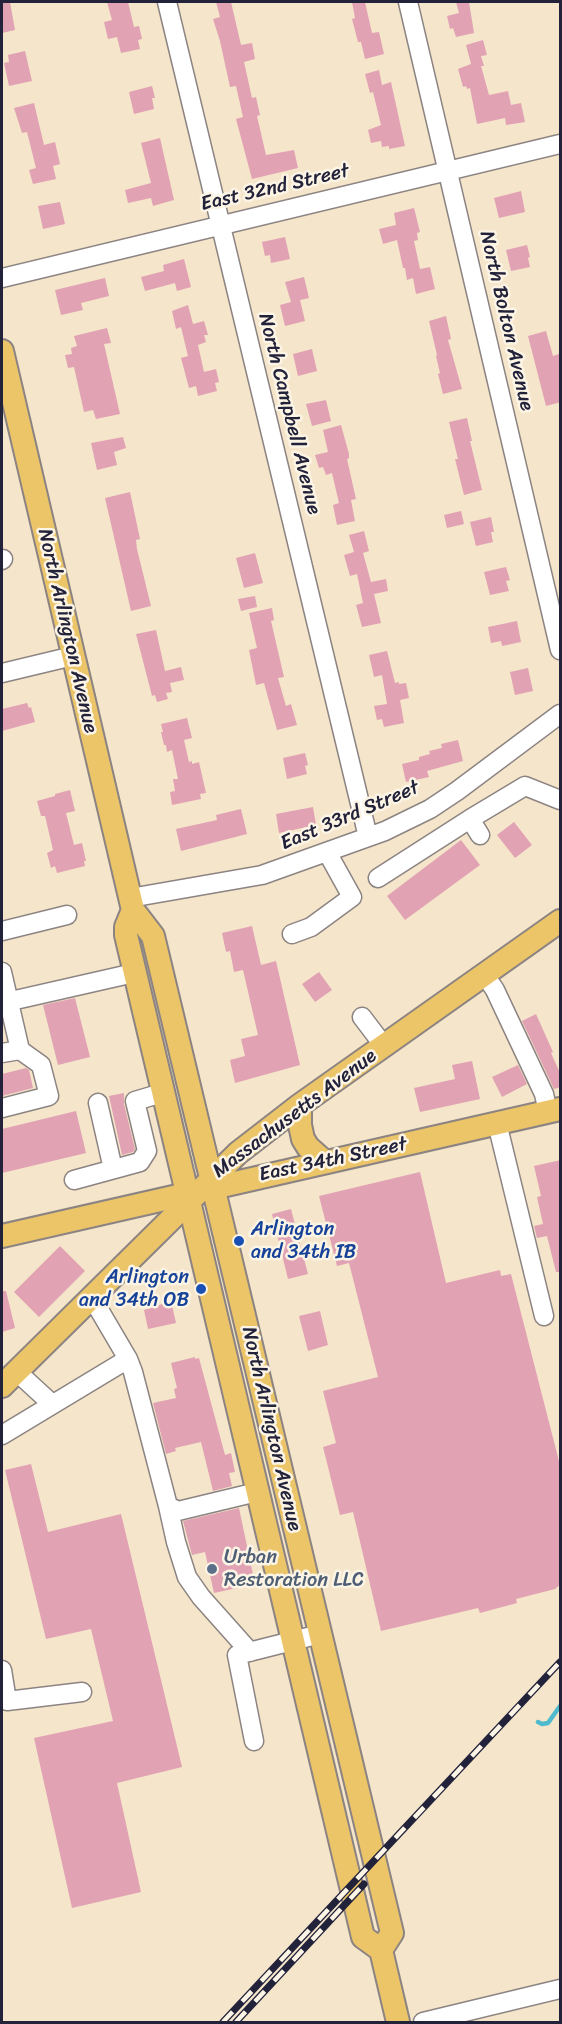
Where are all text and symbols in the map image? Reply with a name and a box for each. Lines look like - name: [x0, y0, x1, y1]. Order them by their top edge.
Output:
- street label: East 32nd Street: [199, 159, 351, 217]
- street label: North Bolton Avenue: [474, 229, 538, 413]
- street label: North Campbell Avenue: [252, 311, 326, 517]
- street label: North Arlington Avenue: [32, 527, 102, 735]
- street label: East 33rd Street: [277, 776, 423, 856]
- street label: Massachusetts Avenue: [208, 1044, 382, 1184]
- street label: East 34th Street: [257, 1133, 409, 1187]
- place label: Arlington and 34th IB: [251, 1218, 356, 1265]
- marker: Arlington and 34th IB: [232, 1234, 246, 1248]
- place label: Arlington and 34th OB: [79, 1266, 189, 1313]
- marker: Arlington and 34th OB: [194, 1282, 208, 1296]
- street label: North Arlington Avenue: [236, 1325, 306, 1533]
- place label: Urban Restoration LLC: [224, 1546, 364, 1593]
- marker: Urban Restoration LLC: [205, 1562, 219, 1576]

